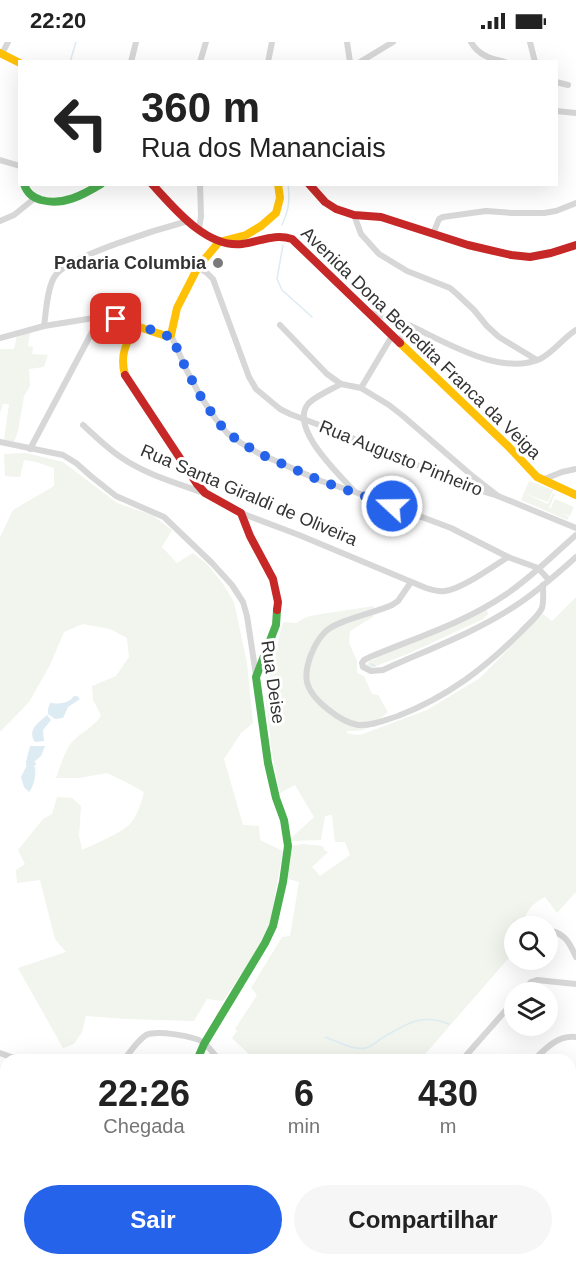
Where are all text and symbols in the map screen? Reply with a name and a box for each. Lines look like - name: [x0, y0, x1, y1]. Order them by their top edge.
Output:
- text: 22:20: [30, 8, 86, 33]
- icon: left: [42, 84, 120, 162]
- text: 360 m: [141, 84, 260, 131]
- text: Rua dos Mananciais: [141, 133, 386, 163]
- street label: Avenida Dona Benedita Franca da Veiga: [297, 223, 546, 464]
- place label: Padaria Columbia: [54, 253, 207, 273]
- marker: Padaria Columbia: [211, 256, 225, 270]
- pin: [90, 293, 141, 344]
- icon: arrive: [99, 302, 132, 335]
- street label: Rua Augusto Pinheiro: [317, 416, 485, 500]
- street label: Rua Santa Giraldi de Oliveira: [138, 440, 361, 550]
- position arrow: [360, 474, 424, 538]
- street label: Rua Deise: [257, 639, 289, 725]
- map controls: [504, 916, 558, 1036]
- button: search: [504, 916, 558, 970]
- button: layers: [504, 982, 558, 1036]
- text: 22:26: [98, 1073, 190, 1114]
- text: 6: [294, 1073, 314, 1114]
- text: 430: [418, 1073, 478, 1114]
- text: Chegada: [103, 1115, 185, 1137]
- text: min: [288, 1115, 320, 1137]
- text: m: [440, 1115, 456, 1137]
- button: Sair: [24, 1185, 282, 1254]
- button: Compartilhar: [294, 1185, 552, 1254]

